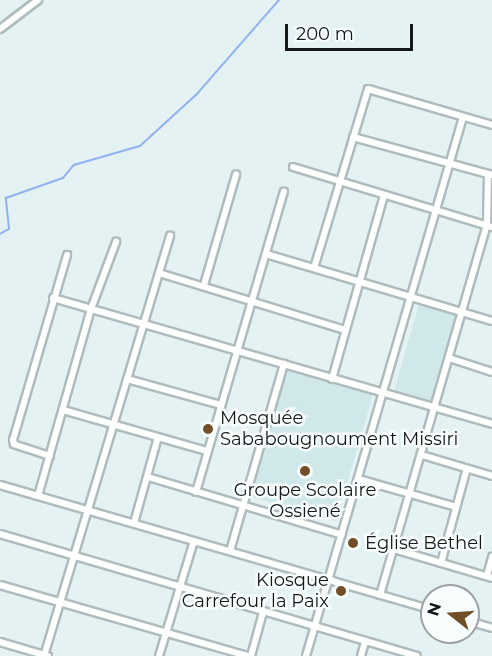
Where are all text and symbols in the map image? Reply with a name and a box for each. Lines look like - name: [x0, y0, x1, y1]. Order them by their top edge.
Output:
- scale bar: [288, 12, 416, 50]
- text: 200 m: [296, 23, 354, 45]
- place label: Mosquée Sababougnoument Missiri: [220, 408, 458, 450]
- marker: Mosquée Sababougnoument Missiri: [201, 422, 215, 436]
- marker: Groupe Scolaire Ossiené: [298, 464, 312, 478]
- place label: Groupe Scolaire Ossiené: [234, 480, 376, 522]
- place label: Église Bethel: [365, 532, 483, 554]
- marker: Église Bethel: [346, 536, 360, 550]
- place label: Kiosque Carrefour la Paix: [182, 570, 329, 612]
- marker: Kiosque Carrefour la Paix: [334, 584, 348, 598]
- north arrow: [420, 584, 480, 644]
- text: N: [423, 600, 445, 618]

